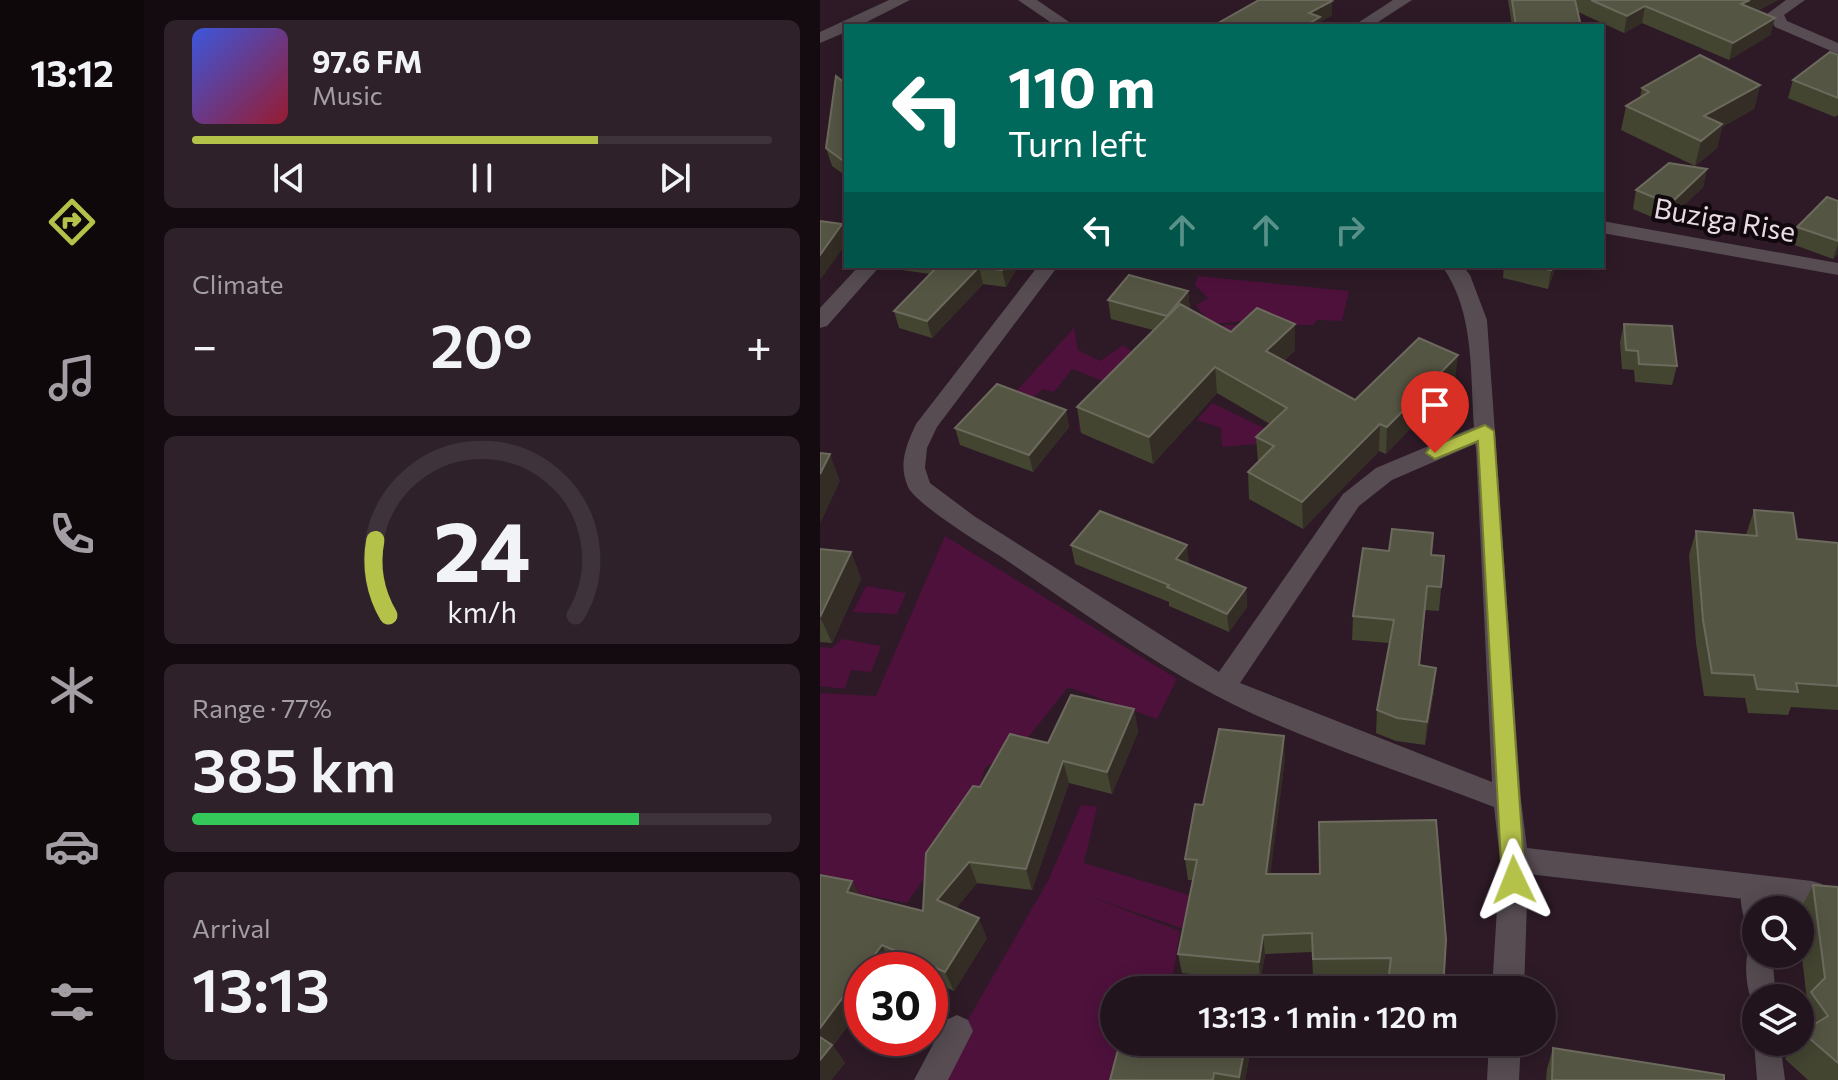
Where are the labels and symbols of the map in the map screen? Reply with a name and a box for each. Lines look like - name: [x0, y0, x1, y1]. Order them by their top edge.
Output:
- street label: Buziga Rise: [1651, 190, 1799, 248]
- pin: [1401, 371, 1469, 453]
- position arrow: [1472, 838, 1556, 922]
- speed limit sign: 30: [844, 952, 948, 1056]

